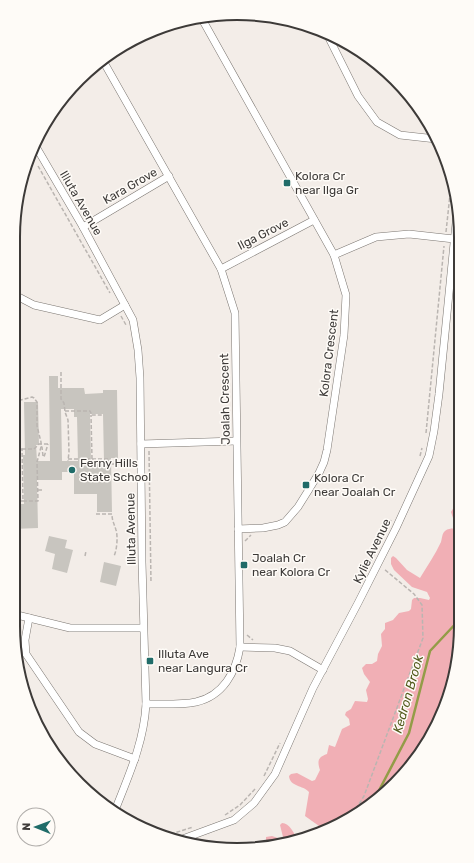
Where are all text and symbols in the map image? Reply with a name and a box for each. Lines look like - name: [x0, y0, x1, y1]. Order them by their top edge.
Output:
- street label: Kara Grove: [100, 165, 160, 207]
- street label: Illuta Avenue: [57, 168, 105, 238]
- place label: Kolora Cr near Ilga Gr: [295, 169, 359, 197]
- marker: Kolora Cr near Ilga Gr: [282, 178, 292, 188]
- street label: Ilga Grove: [235, 215, 291, 253]
- street label: Kolora Crescent: [317, 308, 341, 398]
- street label: Joalah Crescent: [217, 353, 233, 445]
- place label: Ferny Hills State School: [80, 456, 151, 484]
- marker: Ferny Hills State School: [67, 465, 77, 475]
- place label: Kolora Cr near Joalah Cr: [314, 471, 396, 499]
- marker: Kolora Cr near Joalah Cr: [301, 480, 311, 490]
- street label: Illuta Avenue: [123, 492, 139, 565]
- street label: Kylie Avenue: [350, 516, 394, 586]
- place label: Joalah Cr near Kolora Cr: [252, 551, 330, 579]
- marker: Joalah Cr near Kolora Cr: [239, 560, 249, 570]
- place label: Illuta Ave near Langura Cr: [158, 647, 248, 675]
- water label: Kedron Brook: [390, 653, 426, 735]
- marker: Illuta Ave near Langura Cr: [145, 656, 155, 666]
- north arrow: [16, 807, 56, 847]
- text: N: [20, 823, 33, 831]

